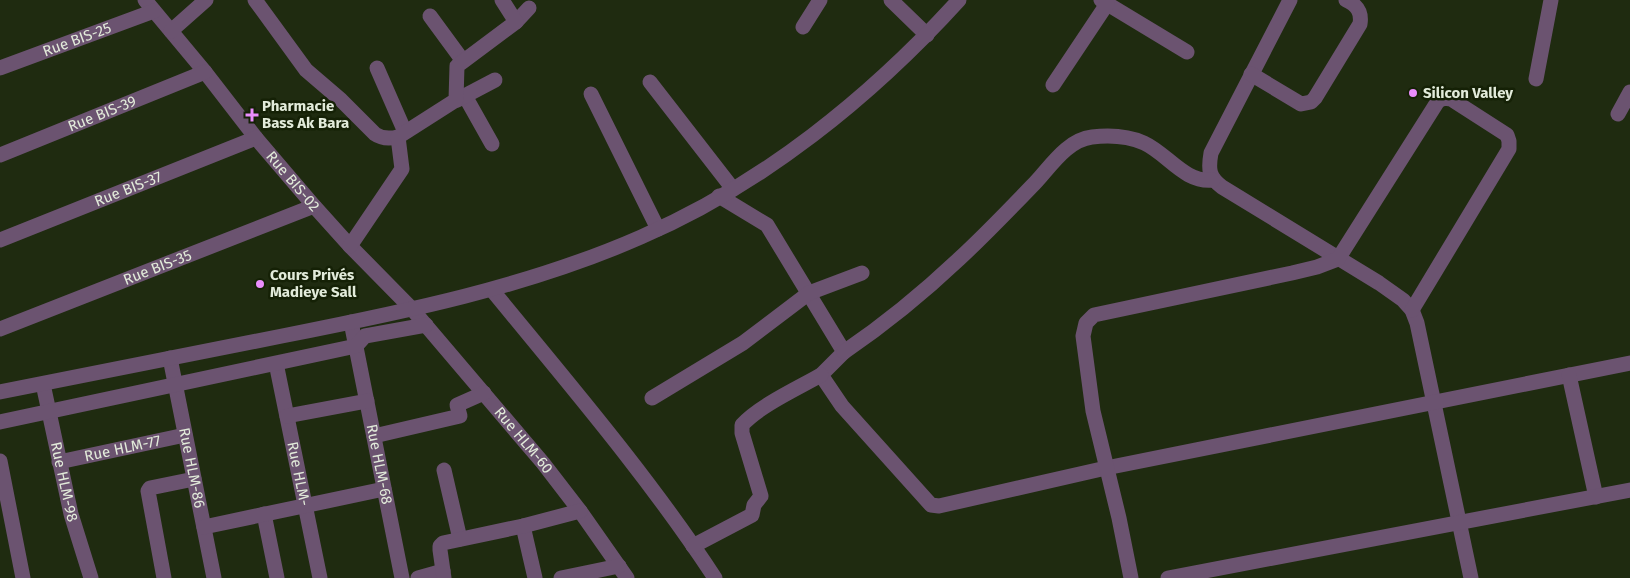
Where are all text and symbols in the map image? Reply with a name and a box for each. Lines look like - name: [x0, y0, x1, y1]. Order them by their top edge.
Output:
- street label: Rue BIS-25: [40, 19, 114, 60]
- place label: Silicon Valley: [1423, 84, 1513, 102]
- marker: Silicon Valley: [1407, 87, 1419, 99]
- street label: Rue BIS-39: [65, 92, 139, 136]
- place label: Pharmacie Bass Ak Bara: [262, 97, 349, 132]
- marker: Pharmacie Bass Ak Bara: [246, 109, 258, 121]
- street label: Rue BIS-02: [262, 147, 324, 215]
- street label: Rue BIS-37: [92, 167, 165, 210]
- street label: Rue BIS-35: [121, 246, 194, 289]
- place label: Cours Privés Madieye Sall: [270, 266, 357, 301]
- marker: Cours Privés Madieye Sall: [254, 278, 266, 290]
- street label: Rue HLM-60: [490, 403, 557, 477]
- street label: Rue HLM-68: [363, 422, 396, 506]
- street label: Rue HLM-86: [175, 426, 209, 510]
- street label: Rue HLM-77: [83, 431, 163, 465]
- street label: Rue HLM-98: [47, 440, 82, 524]
- street label: Rue HLM-: [283, 440, 314, 508]

